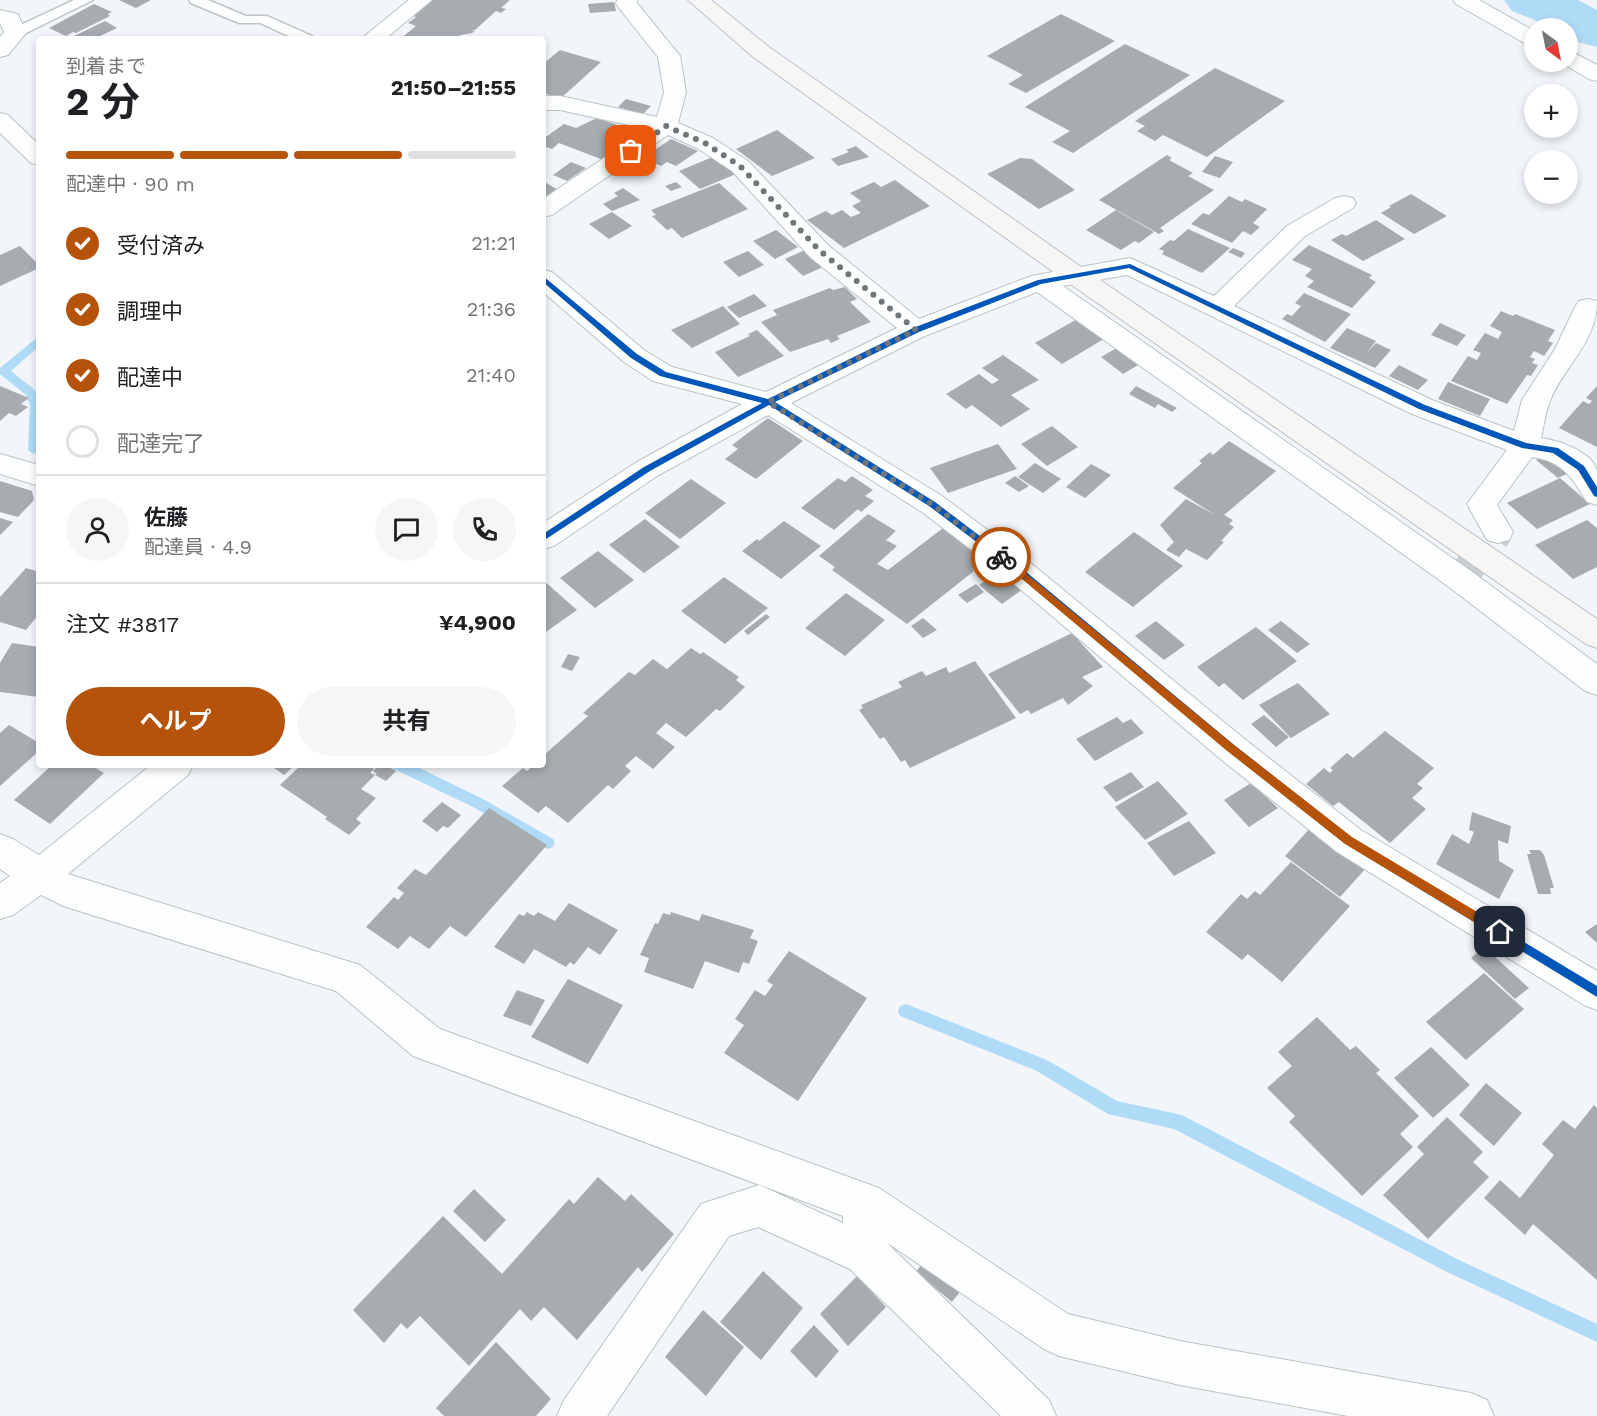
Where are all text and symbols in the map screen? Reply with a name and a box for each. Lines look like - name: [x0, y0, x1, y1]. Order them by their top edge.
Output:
- north arrow: [1524, 18, 1578, 72]
- map controls: [1524, 18, 1578, 204]
- text: 到着まで: [66, 54, 146, 78]
- text: 21:50–21:55: [391, 75, 516, 100]
- text: 2 分: [66, 79, 139, 124]
- button: +: [1524, 84, 1578, 138]
- pin: [605, 125, 656, 176]
- icon: bag: [614, 134, 647, 167]
- button: −: [1524, 150, 1578, 204]
- text: 配達中 · 90 m: [66, 172, 195, 196]
- icon: check: [66, 227, 99, 260]
- text: 21:21: [471, 231, 516, 255]
- text: 受付済み: [117, 233, 205, 258]
- icon: check: [66, 293, 99, 326]
- text: 21:36: [467, 297, 516, 321]
- text: 調理中: [117, 299, 183, 324]
- icon: check: [66, 359, 99, 392]
- text: 21:40: [466, 363, 516, 387]
- text: 配達中: [117, 365, 183, 390]
- text: 配達完了: [117, 431, 205, 456]
- button: person: [66, 498, 129, 561]
- button: chat: [375, 498, 438, 561]
- button: phone: [453, 498, 516, 561]
- text: 佐藤: [144, 505, 188, 530]
- courier: [971, 527, 1031, 587]
- text: 配達員 · 4.9: [144, 535, 252, 559]
- icon: bike: [985, 541, 1018, 574]
- text: ¥4,900: [439, 610, 516, 635]
- text: 注文 #3817: [66, 612, 179, 637]
- button: ヘルプ: [66, 687, 285, 756]
- button: 共有: [297, 687, 516, 756]
- pin: [1474, 906, 1525, 957]
- icon: home: [1483, 915, 1516, 948]

